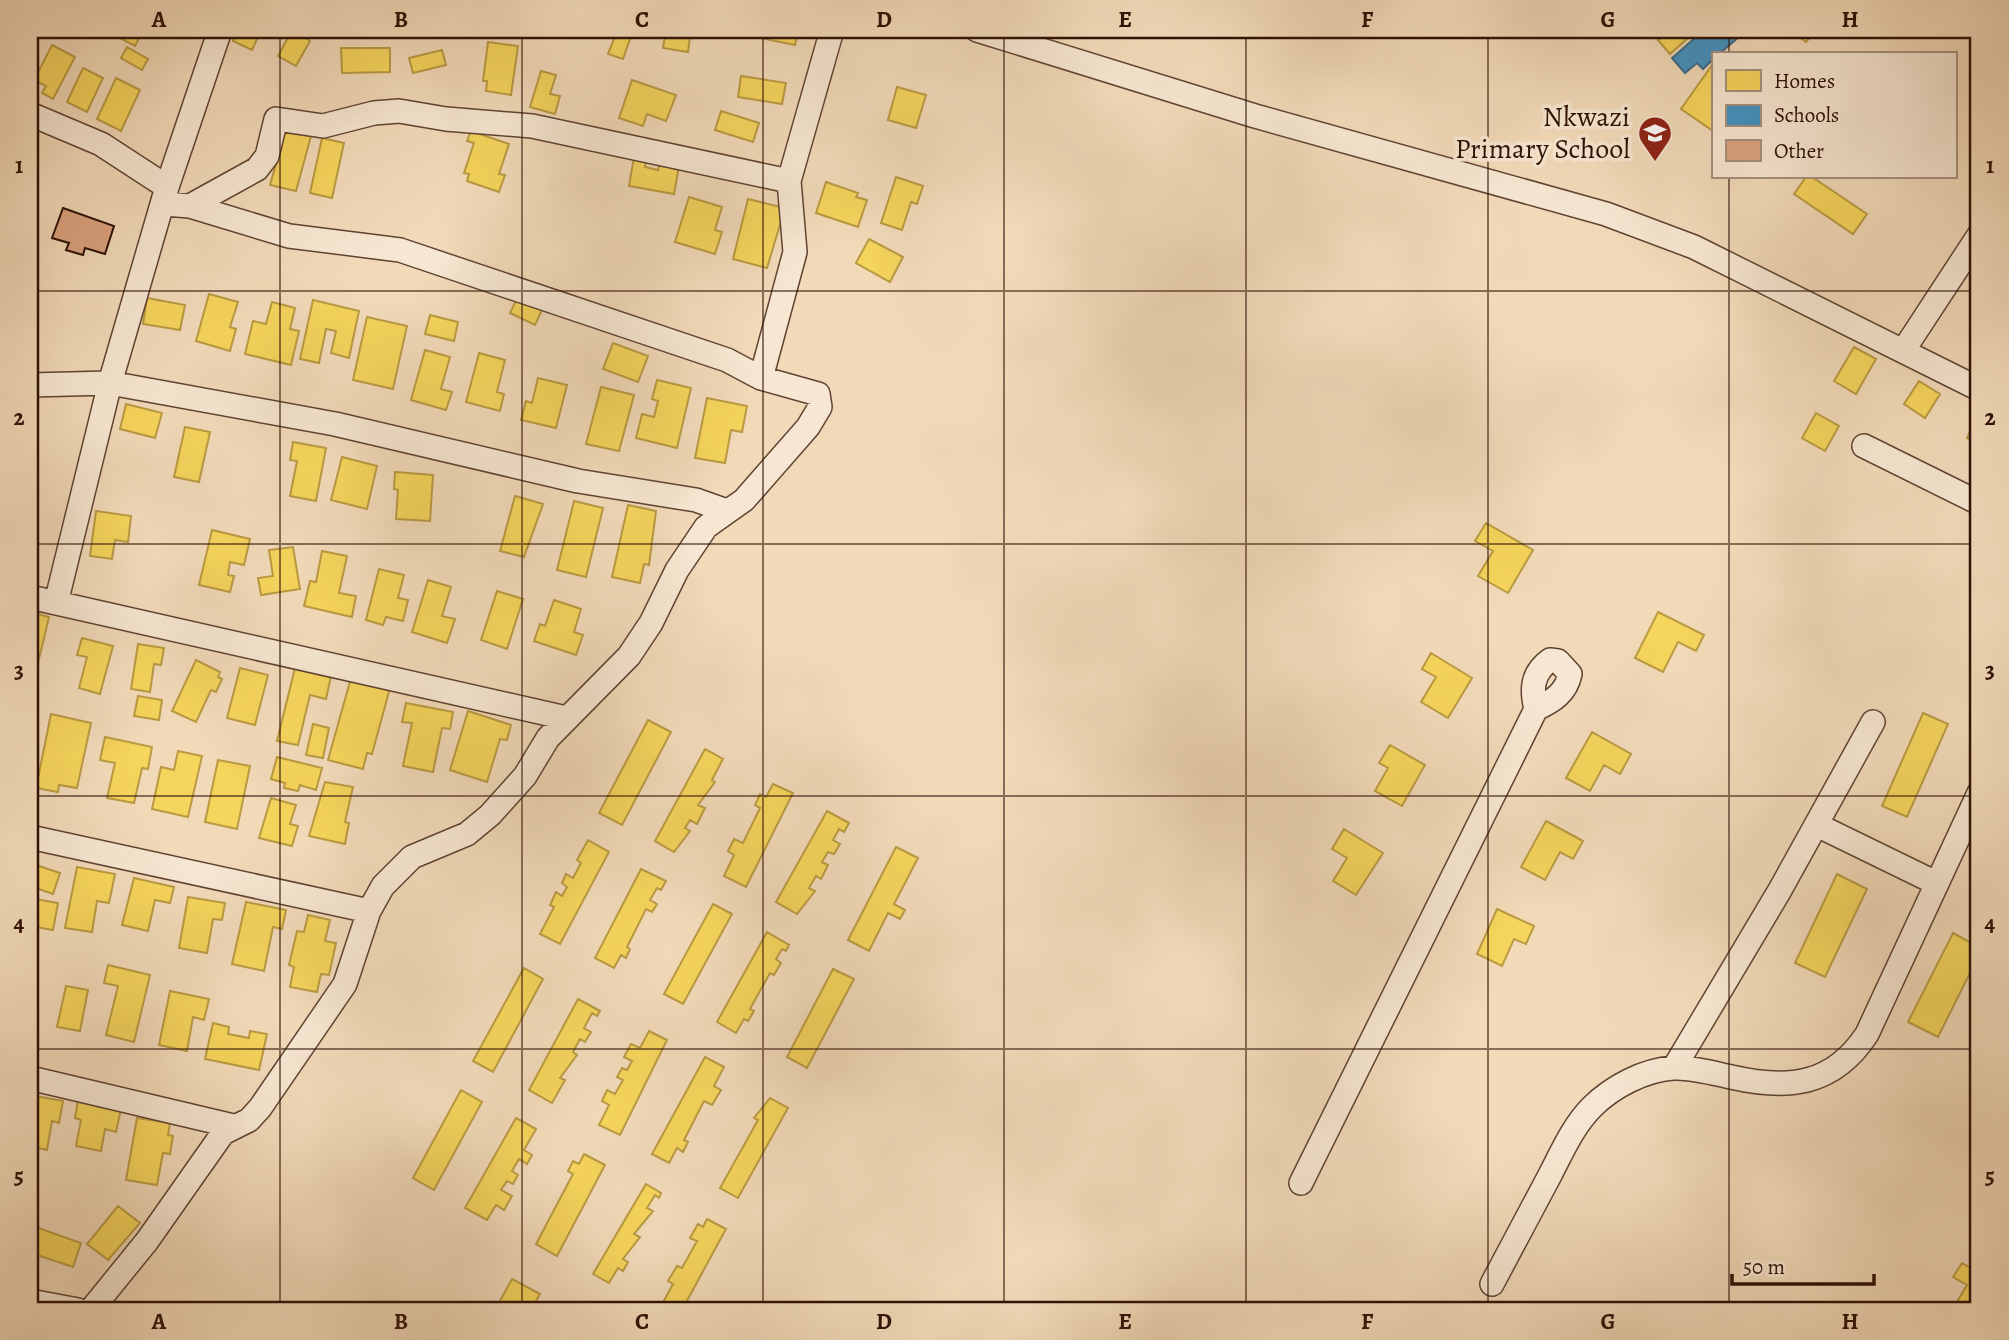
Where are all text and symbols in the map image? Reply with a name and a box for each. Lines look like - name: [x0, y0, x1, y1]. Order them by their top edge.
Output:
- text: A: [151, 4, 167, 35]
- text: B: [394, 4, 408, 35]
- text: C: [635, 4, 649, 35]
- text: D: [876, 4, 892, 35]
- text: E: [1118, 4, 1132, 35]
- text: F: [1361, 4, 1374, 35]
- text: G: [1600, 4, 1616, 35]
- text: H: [1841, 4, 1859, 35]
- legend: [1712, 52, 1956, 178]
- text: Homes: [1774, 67, 1835, 95]
- place label: Nkwazi Primary School: [1455, 98, 1630, 168]
- text: Schools: [1774, 101, 1839, 129]
- school or university icon: Nkwazi Primary School: [1636, 114, 1674, 163]
- text: Other: [1774, 137, 1824, 165]
- text: 1: [15, 150, 23, 181]
- text: 1: [1986, 150, 1994, 181]
- text: 2: [13, 402, 25, 433]
- text: 2: [1984, 402, 1996, 433]
- text: 3: [14, 655, 24, 686]
- text: 3: [1985, 655, 1995, 686]
- text: 4: [14, 908, 25, 939]
- text: 4: [1985, 908, 1996, 939]
- text: 5: [14, 1160, 24, 1191]
- text: 5: [1985, 1160, 1995, 1191]
- scale bar: [1732, 1242, 1874, 1286]
- text: 50 m: [1743, 1253, 1785, 1281]
- text: A: [151, 1306, 167, 1337]
- text: B: [394, 1306, 408, 1337]
- text: C: [635, 1306, 649, 1337]
- text: D: [876, 1306, 892, 1337]
- text: E: [1118, 1306, 1132, 1337]
- text: F: [1361, 1306, 1374, 1337]
- text: G: [1600, 1306, 1616, 1337]
- text: H: [1841, 1306, 1859, 1337]

